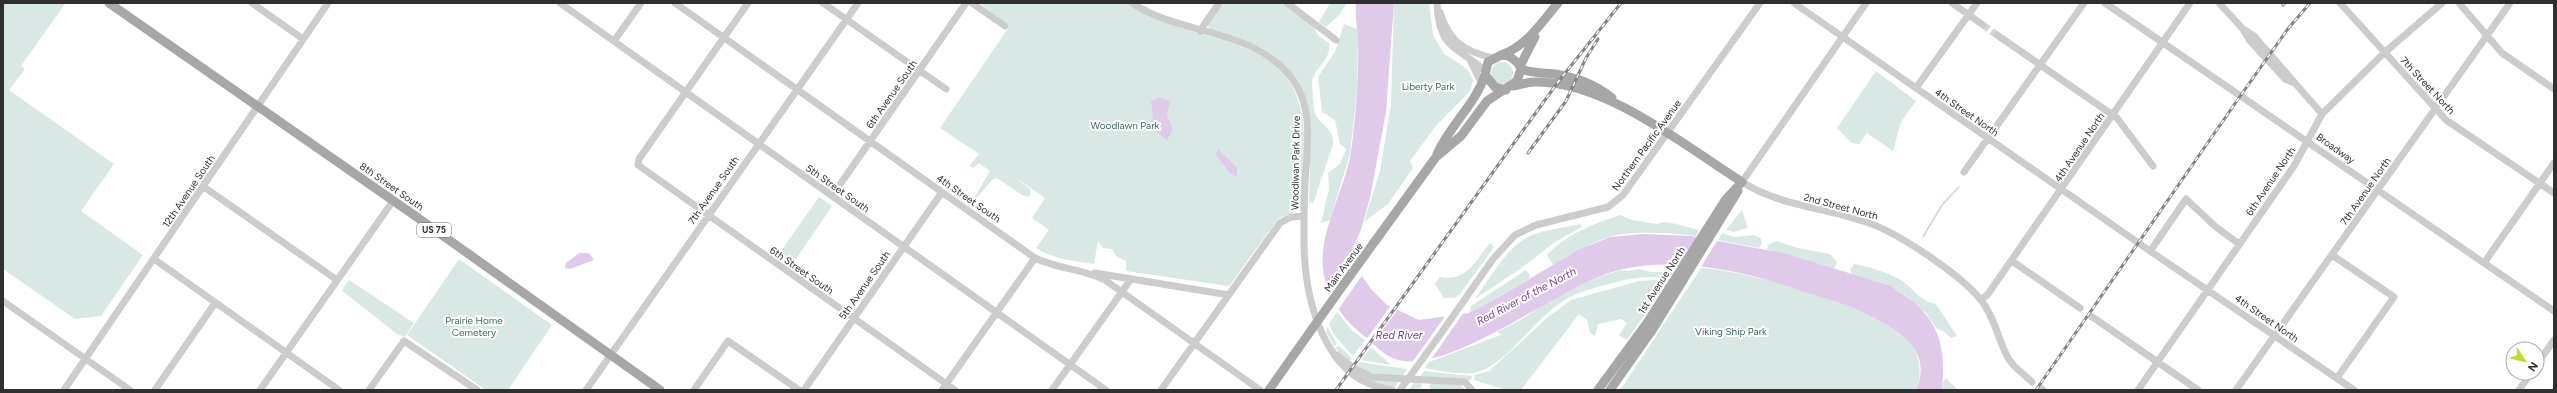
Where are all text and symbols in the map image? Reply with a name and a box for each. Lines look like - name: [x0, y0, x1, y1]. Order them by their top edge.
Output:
- street label: 7th Street North: [2398, 54, 2458, 117]
- street label: 6th Avenue South: [863, 57, 920, 131]
- park label: Liberty Park: [1402, 80, 1455, 93]
- street label: 4th Street North: [1932, 86, 2001, 139]
- street label: Northern Pacific Avenue: [1609, 97, 1684, 193]
- street label: 4th Avenue North: [2051, 110, 2108, 184]
- street label: Woodlwan Park Drive: [1288, 115, 1303, 210]
- park label: Woodlawn Park: [1091, 119, 1160, 132]
- street label: Broadway: [2314, 130, 2358, 167]
- street label: 6th Avenue North: [2243, 144, 2298, 218]
- street label: 12th Avenue South: [159, 152, 218, 230]
- street label: 7th Avenue South: [685, 153, 742, 227]
- street label: 7th Avenue North: [2337, 155, 2394, 228]
- street label: 8th Street South: [357, 159, 427, 214]
- street label: 5th Street South: [803, 162, 872, 215]
- street label: 4th Street South: [934, 171, 1004, 226]
- street label: 2nd Street North: [1802, 190, 1880, 223]
- road number: US 75: [417, 223, 451, 237]
- street label: Main Avenue: [1321, 240, 1366, 294]
- street label: 6th Street South: [767, 244, 836, 297]
- street label: 1st Avenue North: [1635, 244, 1688, 316]
- street label: 5th Avenue South: [836, 248, 893, 322]
- water label: Red River of the North: [1474, 265, 1578, 328]
- street label: 4th Street North: [2232, 292, 2301, 345]
- park label: Prairie Home Cemetery: [445, 314, 503, 339]
- park label: Viking Ship Park: [1695, 325, 1767, 338]
- water label: Red River: [1376, 329, 1424, 342]
- north arrow: [2505, 341, 2545, 381]
- text: N: [2525, 359, 2541, 374]

